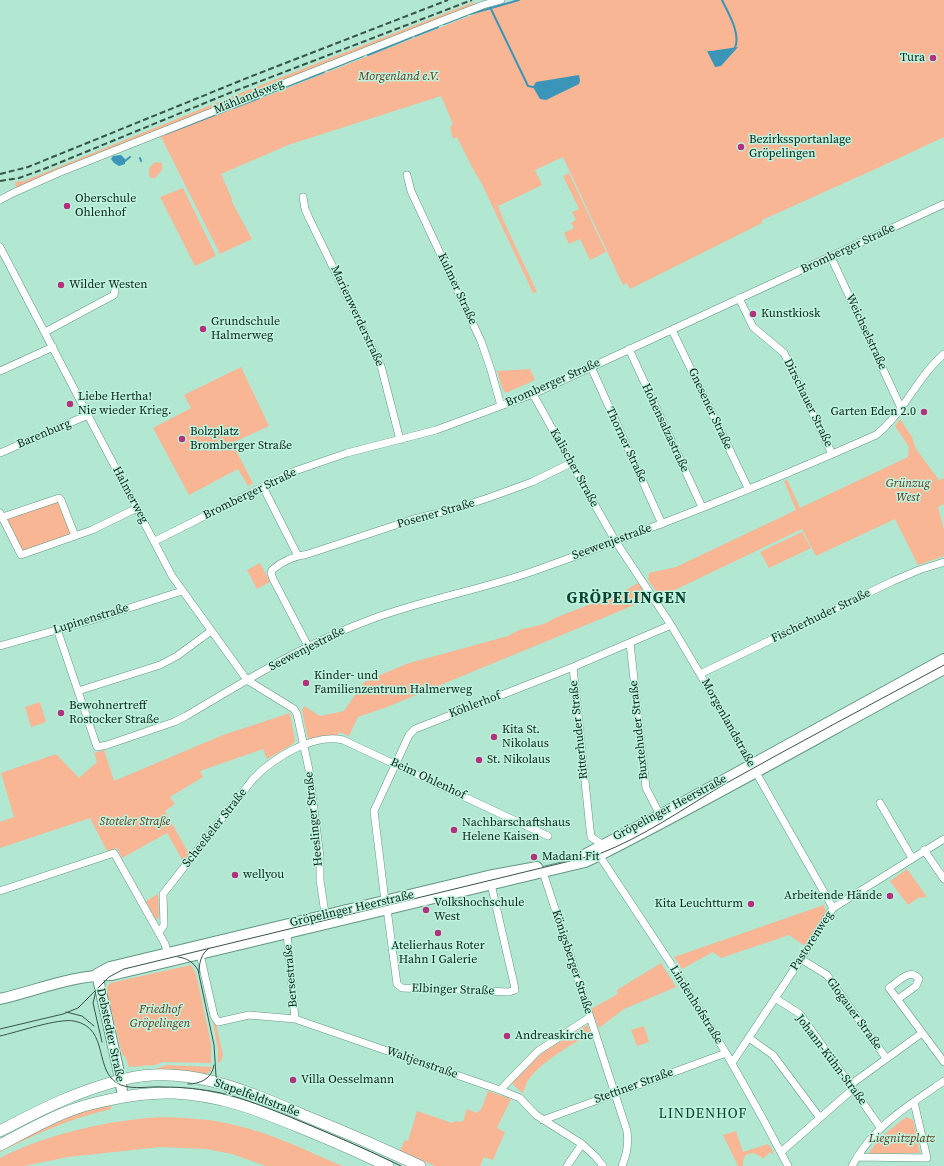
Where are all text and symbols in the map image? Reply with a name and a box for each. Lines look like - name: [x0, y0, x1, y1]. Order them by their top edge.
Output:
- place label: Tura: [900, 51, 925, 65]
- marker: Tura: [928, 53, 938, 63]
- park label: Morgenland e.V.: [358, 70, 440, 84]
- street label: Mählandsweg: [212, 76, 286, 118]
- place label: Bezirkssportanlage Gröpelingen: [749, 133, 851, 161]
- marker: Bezirkssportanlage Gröpelingen: [736, 142, 746, 152]
- place label: Oberschule Ohlenhof: [75, 192, 136, 220]
- marker: Oberschule Ohlenhof: [62, 201, 72, 211]
- street label: Bromberger Straße: [799, 221, 897, 277]
- street label: Kulmer Straße: [434, 251, 480, 327]
- street label: Marienwerderstraße: [327, 263, 387, 369]
- place label: Wilder Westen: [69, 278, 148, 292]
- marker: Wilder Westen: [56, 280, 66, 290]
- street label: Weichselstraße: [842, 292, 890, 372]
- place label: Kunstkiosk: [761, 307, 821, 321]
- marker: Kunstkiosk: [748, 309, 758, 319]
- place label: Grundschule Halmerweg: [211, 315, 280, 343]
- marker: Grundschule Halmerweg: [198, 324, 208, 334]
- street label: Bromberger Straße: [503, 356, 603, 410]
- street label: Dirschauer Straße: [780, 357, 836, 449]
- street label: Gnesener Straße: [685, 366, 735, 452]
- street label: Hohensalzastraße: [638, 381, 692, 475]
- place label: Liebe Hertha! Nie wieder Krieg.: [78, 390, 172, 418]
- marker: Liebe Hertha! Nie wieder Krieg.: [65, 399, 75, 409]
- street label: Thorner Straße: [602, 405, 650, 485]
- place label: Garten Eden 2.0: [831, 405, 916, 419]
- marker: Garten Eden 2.0: [919, 407, 929, 417]
- street label: Barenburg: [15, 416, 73, 452]
- place label: Bolzplatz Bromberger Straße: [190, 425, 292, 453]
- street label: Kalischer Straße: [546, 426, 602, 510]
- marker: Bolzplatz Bromberger Straße: [177, 434, 187, 444]
- street label: Halmerweg: [109, 464, 151, 526]
- street label: Bromberger Straße: [201, 465, 299, 523]
- park label: Grünzug West: [886, 477, 930, 505]
- street label: Posener Straße: [395, 496, 477, 532]
- street label: Seewenjestraße: [570, 521, 654, 563]
- street label: Fischerhuder Straße: [769, 586, 873, 646]
- district label: GRÖPELINGEN: [567, 589, 687, 609]
- street label: Lupinenstraße: [51, 601, 131, 637]
- street label: Seewenjestraße: [267, 624, 347, 674]
- place label: Kinder- und Familienzentrum Halmerweg: [314, 669, 472, 697]
- street label: Morgenlandstraße: [698, 676, 758, 770]
- marker: Kinder- und Familienzentrum Halmerweg: [301, 678, 311, 688]
- street label: Ritterhuder Straße: [567, 680, 591, 780]
- street label: Buxtehuder Straße: [627, 680, 651, 780]
- street label: Köhlerhof: [447, 689, 503, 721]
- place label: Bewohnertreff Rostocker Straße: [69, 699, 159, 727]
- marker: Bewohnertreff Rostocker Straße: [56, 708, 66, 718]
- place label: Kita St. Nikolaus: [502, 723, 549, 751]
- marker: Kita St. Nikolaus: [489, 732, 499, 742]
- place label: St. Nikolaus: [487, 753, 550, 767]
- street label: Beim Ohlenhof: [388, 755, 468, 803]
- marker: St. Nikolaus: [474, 755, 484, 765]
- street label: Heeslinger Straße: [302, 771, 326, 867]
- street label: Gröpelinger Heerstraße: [611, 772, 729, 844]
- street label: Scheeßeler Straße: [180, 786, 250, 870]
- park label: Stoteler Straße: [100, 815, 170, 829]
- place label: Nachbarschaftshaus Helene Kaisen: [462, 816, 570, 844]
- marker: Nachbarschaftshaus Helene Kaisen: [449, 825, 459, 835]
- place label: Madani Fit: [542, 850, 599, 864]
- marker: Madani Fit: [529, 852, 539, 862]
- place label: wellyou: [243, 868, 284, 882]
- marker: wellyou: [230, 870, 240, 880]
- street label: Gröpelinger Heerstraße: [289, 888, 415, 930]
- place label: Arbeitende Hände: [784, 889, 882, 903]
- marker: Arbeitende Hände: [885, 891, 895, 901]
- place label: Volkshochschule West: [434, 896, 524, 924]
- place label: Kita Leuchtturm: [655, 897, 743, 911]
- marker: Kita Leuchtturm: [746, 899, 756, 909]
- marker: Volkshochschule West: [421, 905, 431, 915]
- street label: Königsberger Straße: [548, 908, 596, 1016]
- street label: Pastorenweg: [787, 909, 837, 973]
- marker: Atelierhaus Roter Hahn I Galerie: [433, 928, 443, 938]
- place label: Atelierhaus Roter Hahn I Galerie: [391, 939, 485, 967]
- street label: Bersestraße: [281, 944, 301, 1008]
- street label: Lindenhofstraße: [666, 963, 726, 1047]
- street label: Glogauer Straße: [823, 975, 885, 1053]
- street label: Elbinger Straße: [411, 981, 495, 999]
- street label: Debstedter Straße: [93, 987, 127, 1083]
- park label: Friedhof Gröpelingen: [130, 1003, 190, 1031]
- street label: Johann-Kühn-Straße: [792, 1012, 870, 1108]
- place label: Andreaskirche: [515, 1029, 593, 1043]
- marker: Andreaskirche: [502, 1031, 512, 1041]
- street label: Waltjenstraße: [384, 1044, 460, 1082]
- street label: Stettiner Straße: [593, 1065, 675, 1107]
- place label: Villa Oesselmann: [301, 1073, 394, 1087]
- marker: Villa Oesselmann: [288, 1075, 298, 1085]
- street label: Stapelfeldtstraße: [212, 1076, 302, 1120]
- district label: LINDENHOF: [659, 1106, 747, 1122]
- park label: Liegnitzplatz: [869, 1132, 935, 1146]

